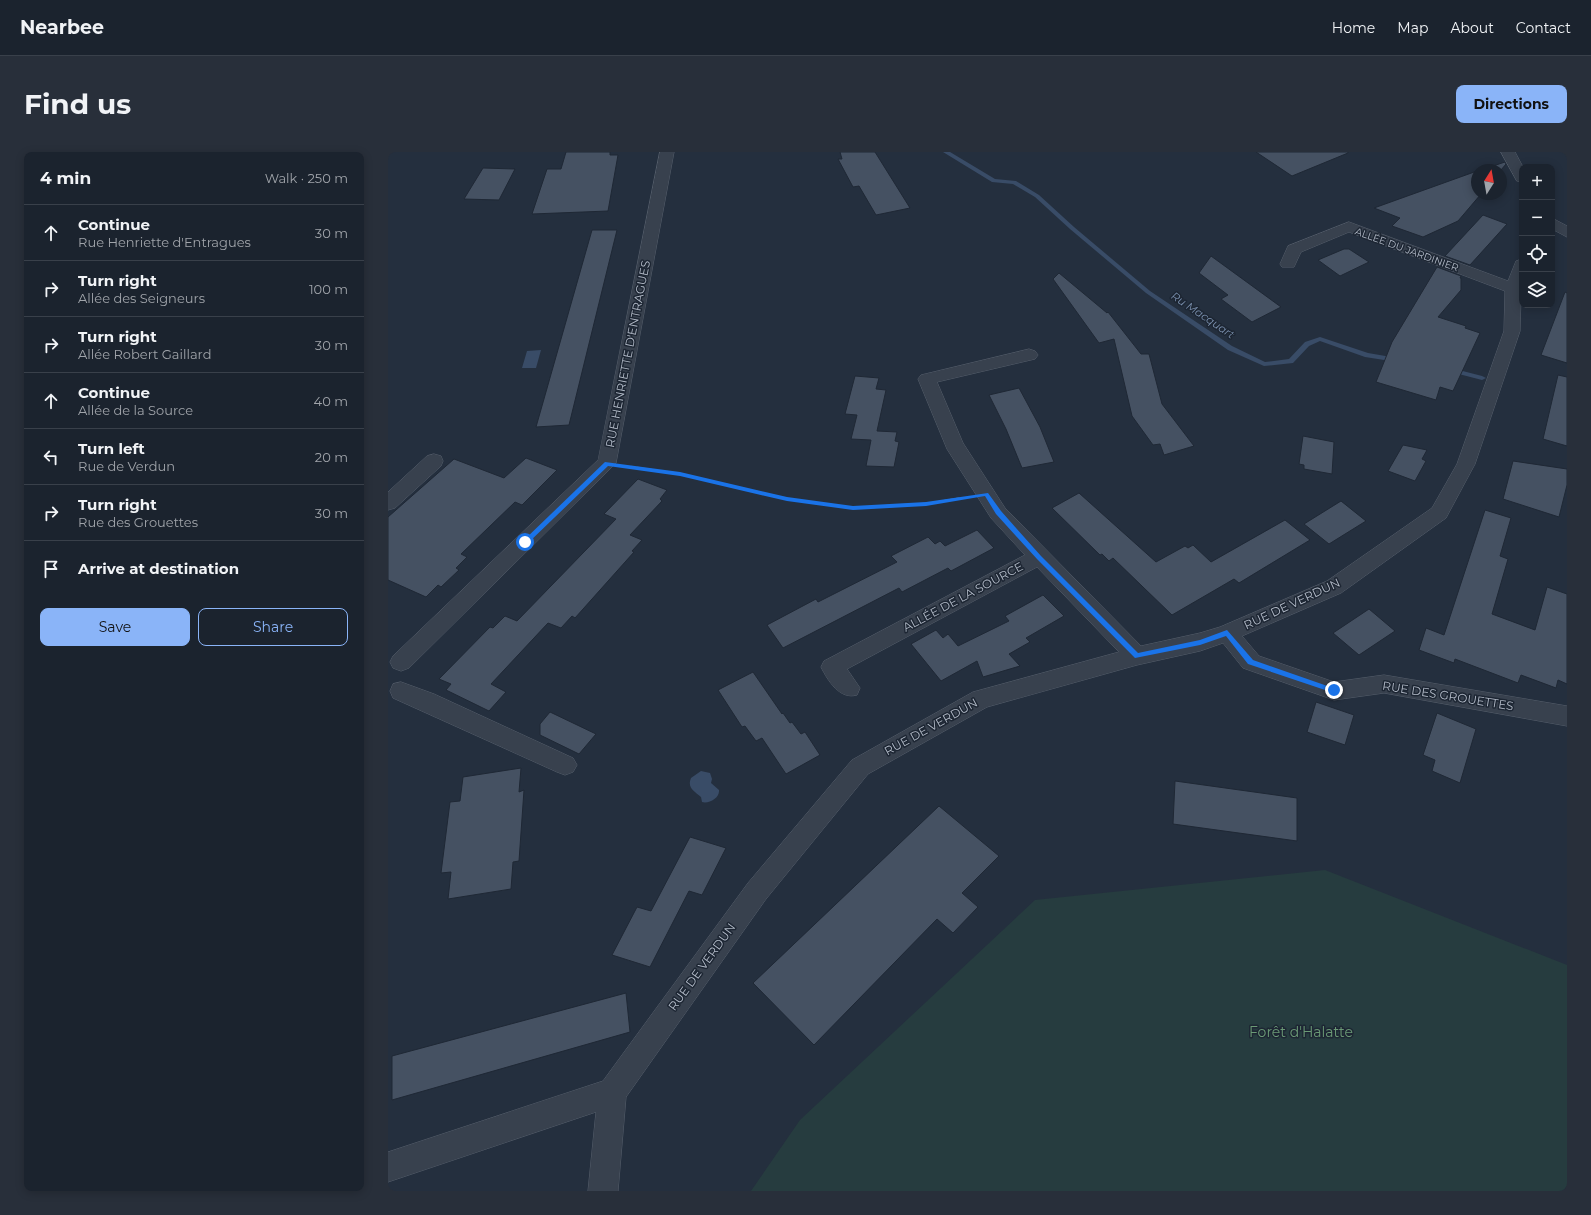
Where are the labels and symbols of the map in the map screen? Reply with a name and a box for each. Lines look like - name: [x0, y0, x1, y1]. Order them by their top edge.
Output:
- north arrow: [1471, 164, 1507, 200]
- street label: ALLÉE DU JARDINIER: [1353, 225, 1460, 274]
- street label: RUE HENRIETTE D'ENTRAGUES: [602, 259, 653, 449]
- water label: Ru Macquart: [1169, 289, 1238, 342]
- route start: [516, 533, 534, 551]
- street label: ALLÉE DE LA SOURCE: [900, 558, 1025, 635]
- street label: RUE DE VERDUN: [1241, 575, 1342, 632]
- street label: RUE DES GROUETTES: [1381, 678, 1515, 713]
- route end: [1325, 681, 1343, 699]
- street label: RUE DE VERDUN: [881, 695, 980, 758]
- street label: RUE DE VERDUN: [665, 920, 738, 1013]
- park label: Forêt d'Halatte: [1249, 1023, 1353, 1041]

